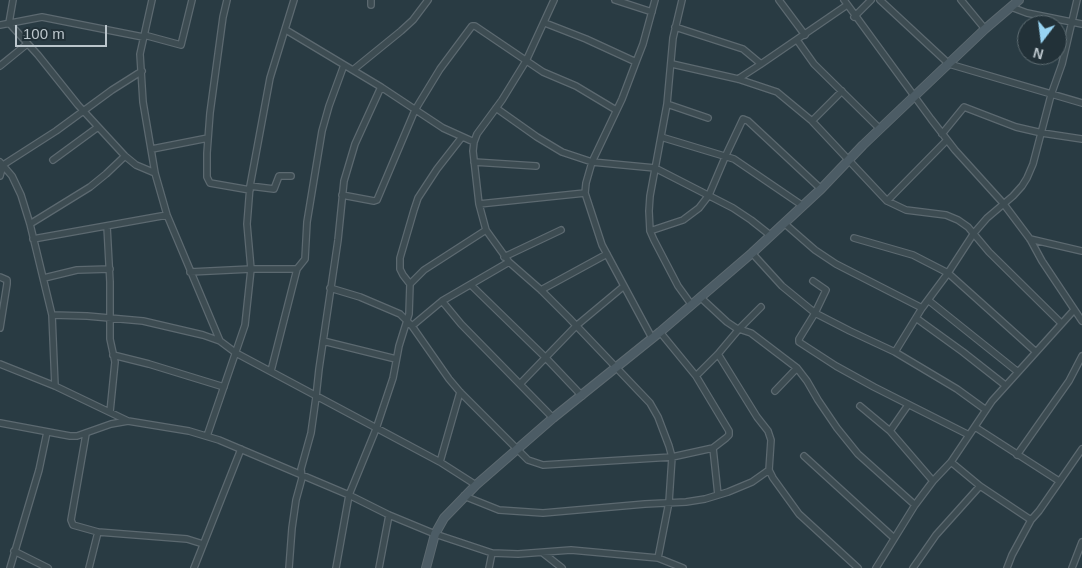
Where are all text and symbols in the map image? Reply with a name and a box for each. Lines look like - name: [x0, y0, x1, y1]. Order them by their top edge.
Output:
- scale bar: [18, 15, 110, 47]
- north arrow: [1017, 15, 1067, 65]
- text: 100 m: [23, 25, 65, 42]
- text: N: [1031, 44, 1045, 63]

